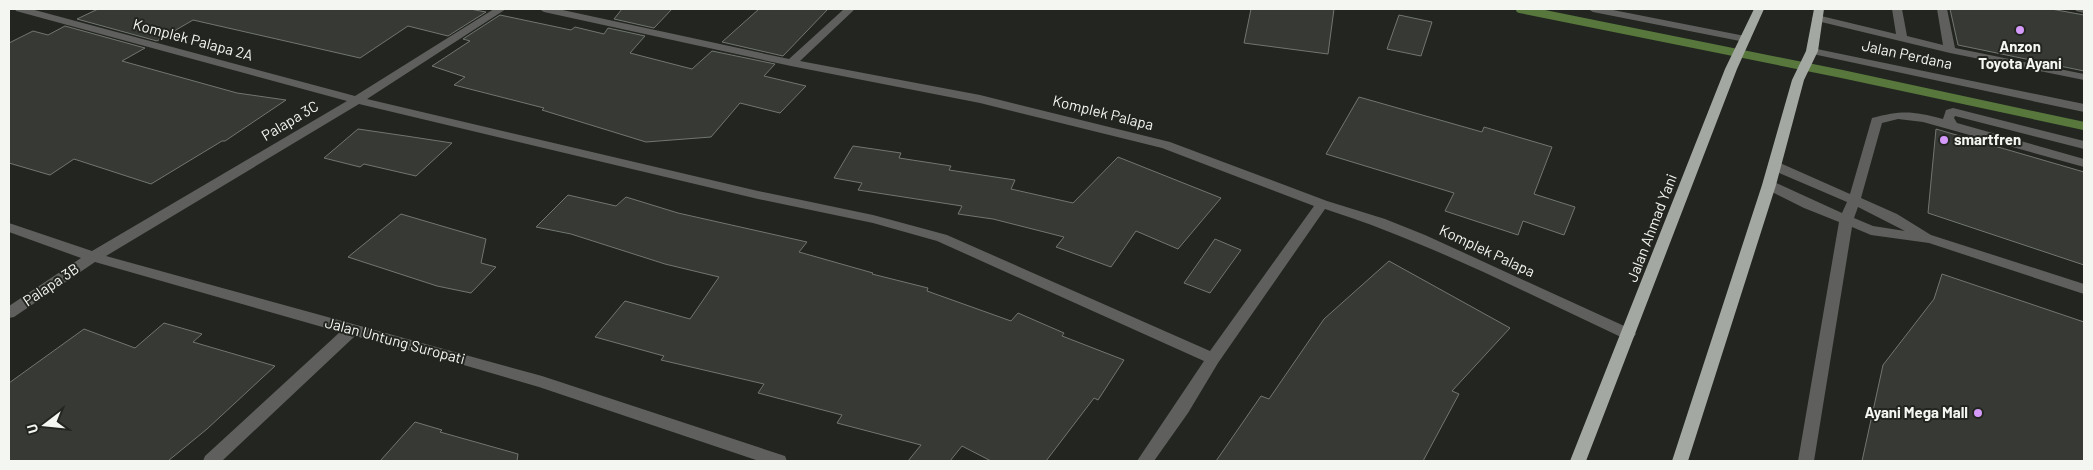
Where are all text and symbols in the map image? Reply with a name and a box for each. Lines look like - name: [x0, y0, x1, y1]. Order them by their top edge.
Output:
- street label: Komplek Palapa 2A: [131, 14, 255, 64]
- marker: Anzon Toyota Ayani: [2014, 24, 2026, 36]
- street label: Jalan Perdana: [1860, 36, 1954, 72]
- place label: Anzon Toyota Ayani: [1978, 37, 2062, 72]
- street label: Komplek Palapa: [1051, 91, 1156, 133]
- street label: Palapa 3C: [258, 96, 321, 144]
- place label: smartfren: [1954, 130, 2021, 148]
- marker: smartfren: [1938, 134, 1950, 146]
- street label: Jalan Ahmad Yani: [1622, 171, 1680, 284]
- street label: Komplek Palapa: [1437, 220, 1538, 280]
- street label: Palapa 3B: [19, 259, 82, 309]
- street label: Jalan Untung Suropati: [323, 313, 467, 367]
- north arrow: [20, 400, 70, 450]
- place label: Ayani Mega Mall: [1864, 403, 1968, 421]
- marker: Ayani Mega Mall: [1972, 407, 1984, 419]
- text: U: [23, 422, 41, 435]

